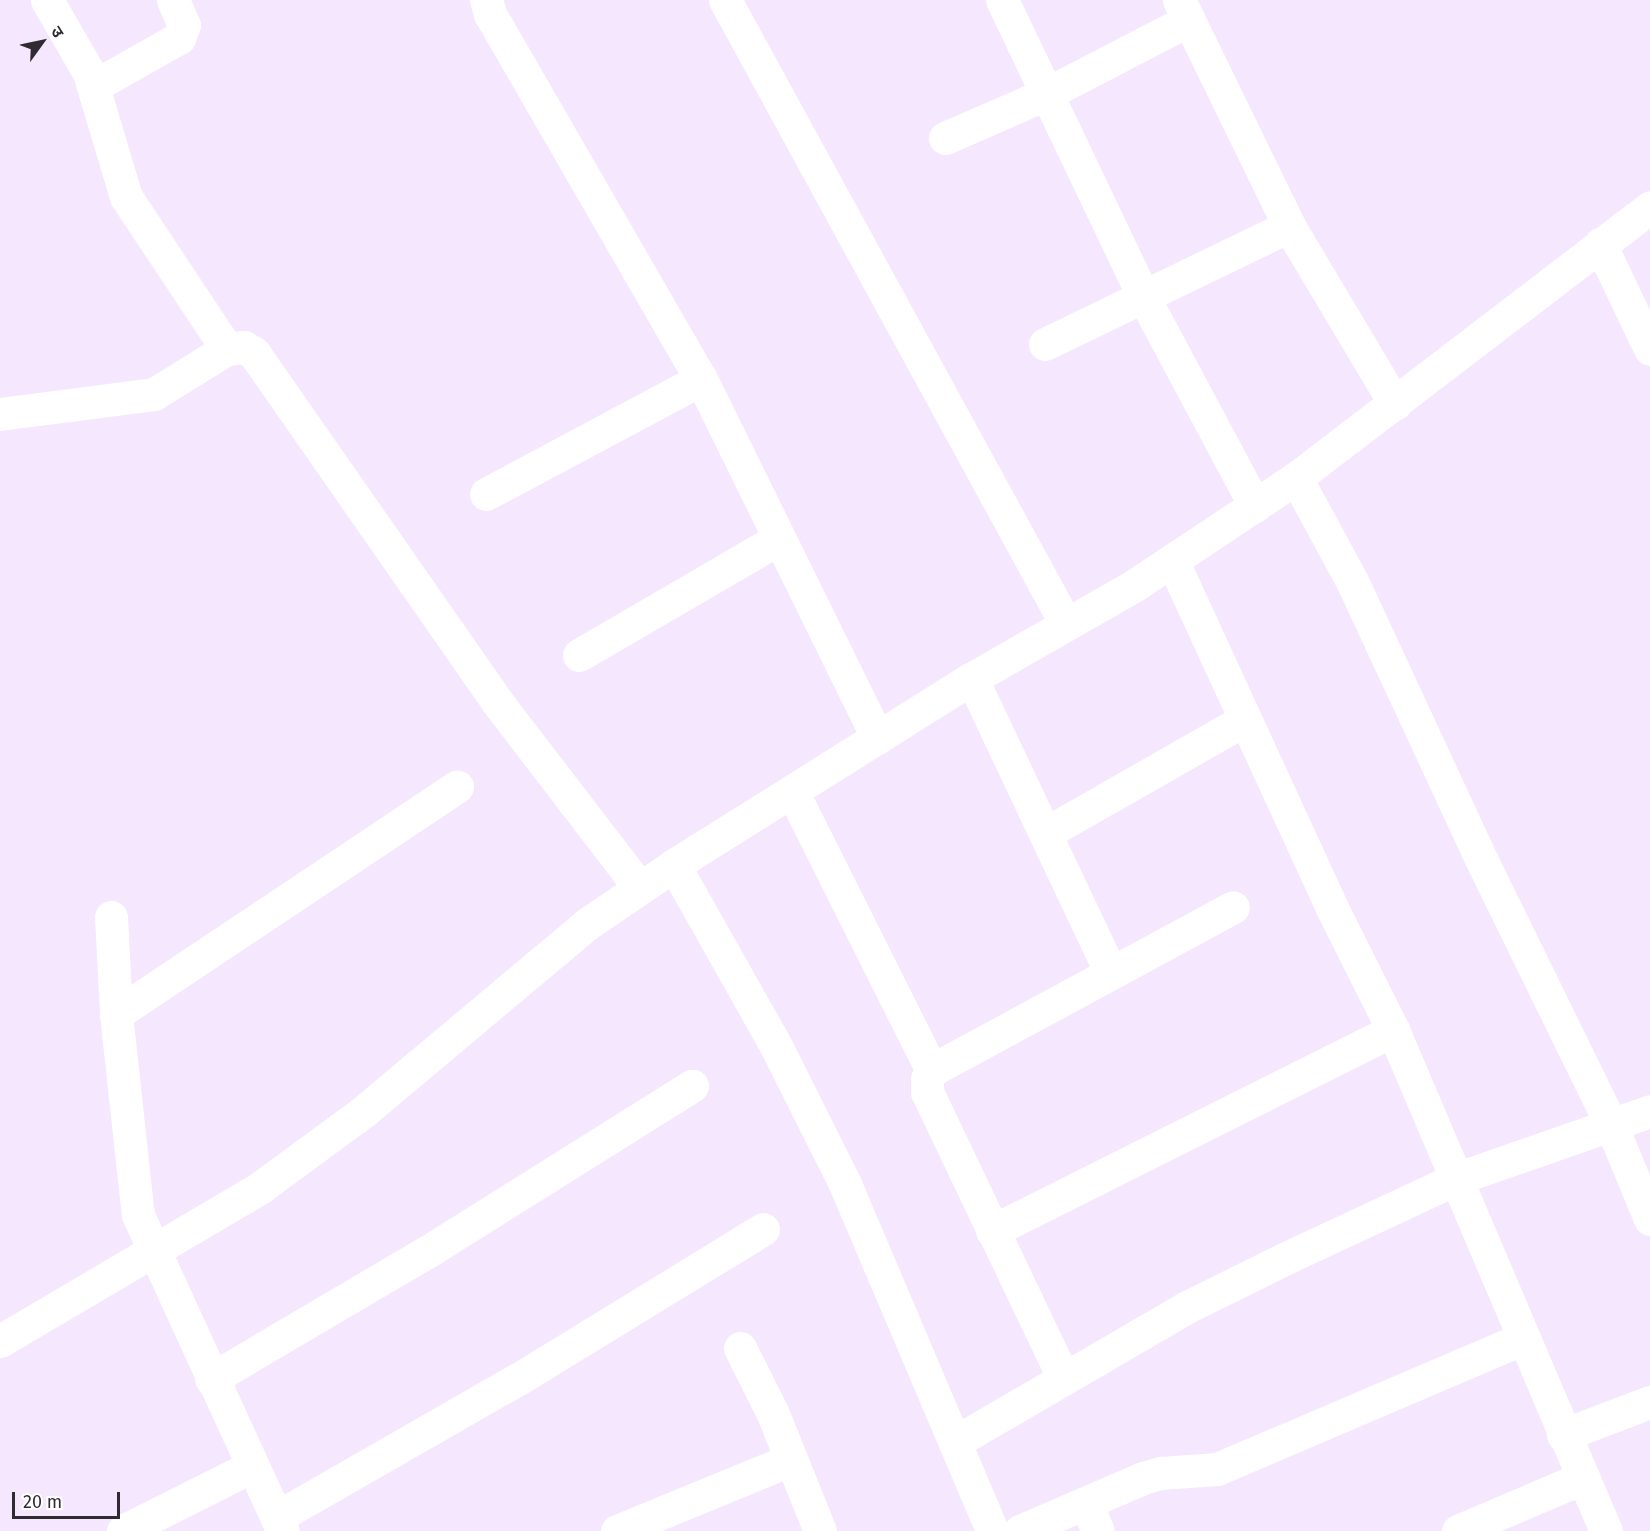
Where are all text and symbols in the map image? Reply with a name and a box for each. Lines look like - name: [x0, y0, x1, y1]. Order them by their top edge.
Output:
- north arrow: [12, 12, 72, 72]
- text: उ: [47, 23, 68, 41]
- scale bar: [15, 1480, 123, 1518]
- text: 20 m: [23, 1491, 62, 1513]

